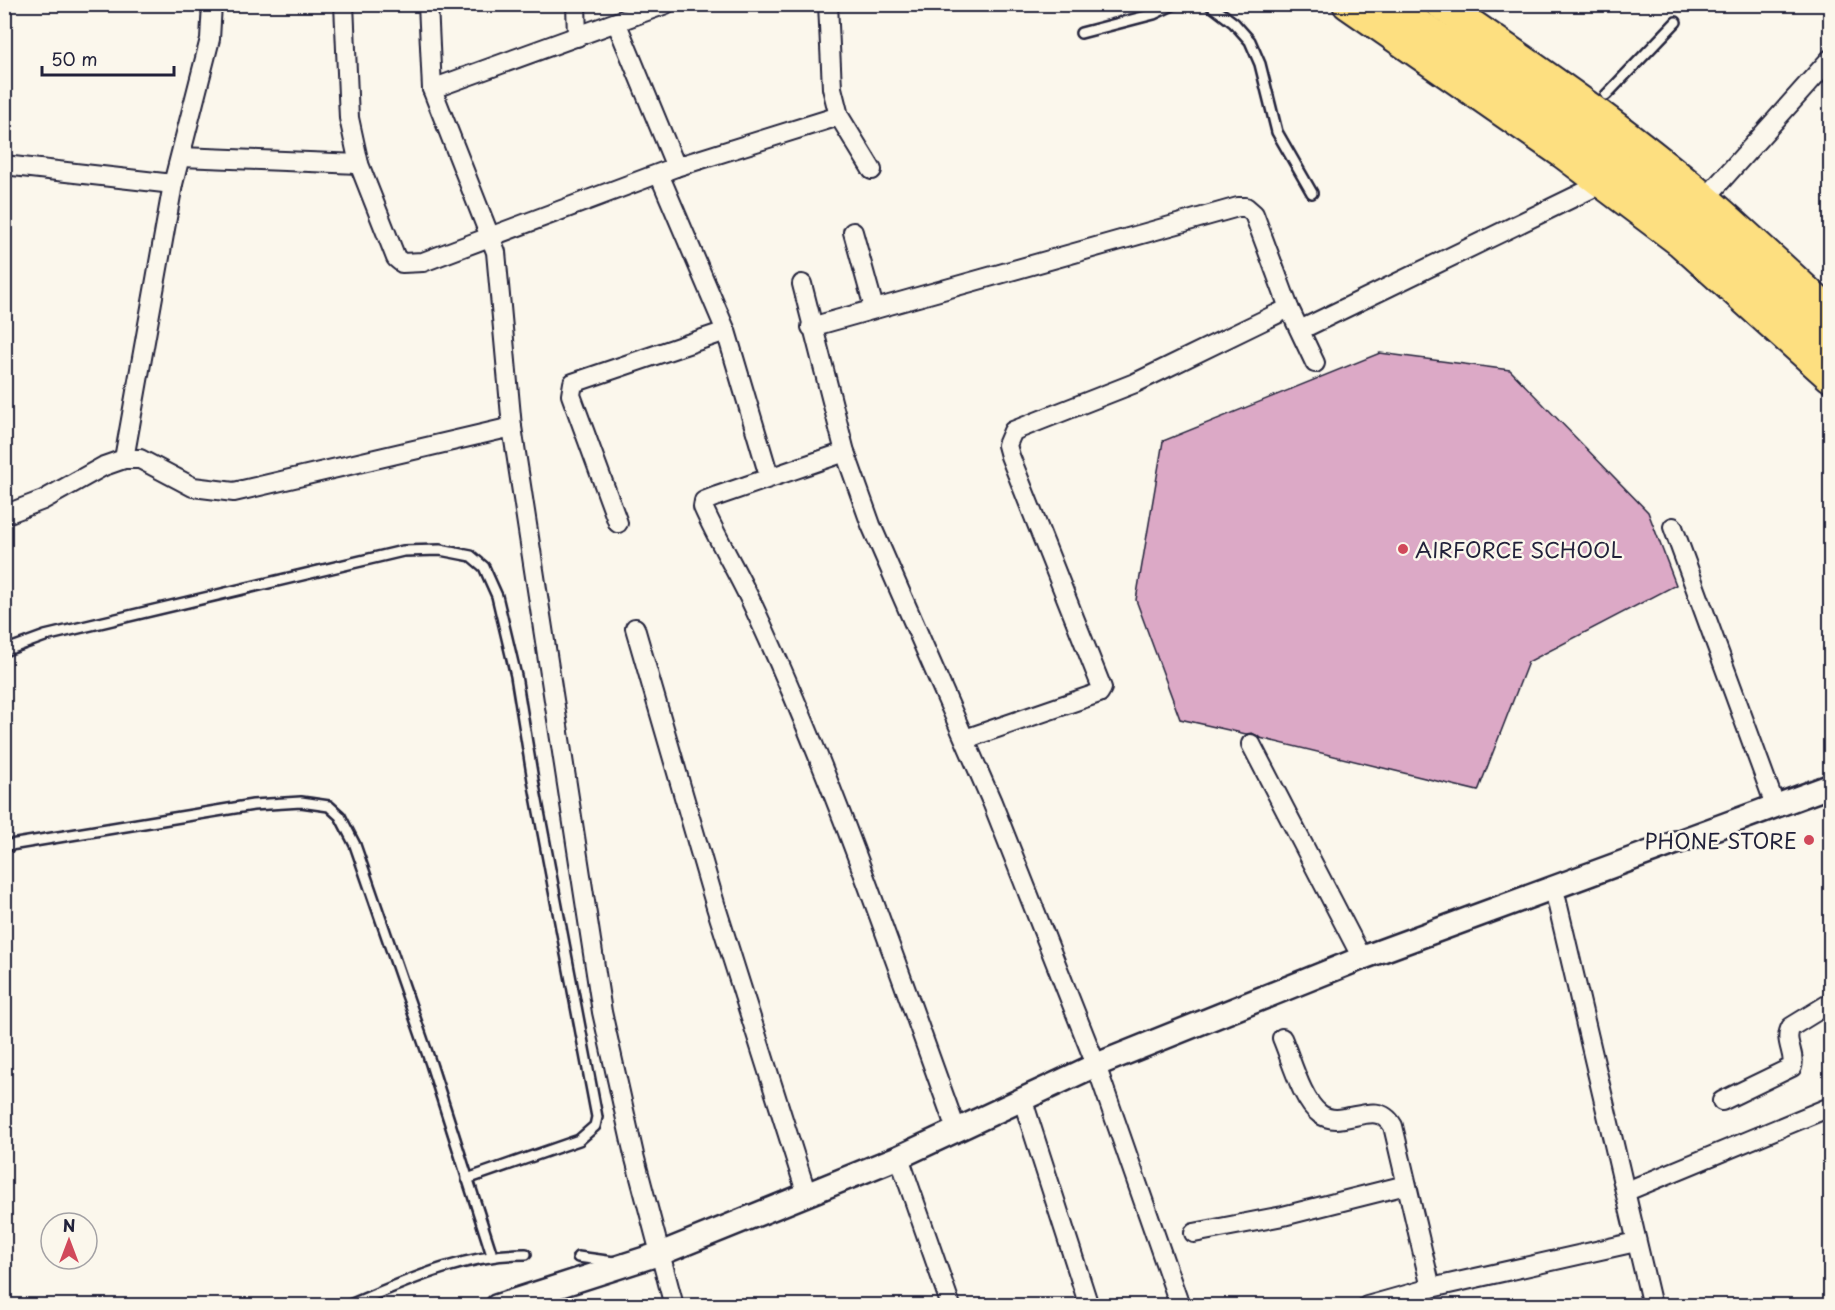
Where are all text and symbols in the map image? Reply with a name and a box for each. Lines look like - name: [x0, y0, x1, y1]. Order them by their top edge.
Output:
- scale bar: [42, 39, 174, 77]
- text: 50 m: [51, 45, 98, 72]
- place label: AIRFORCE SCHOOL: [1415, 533, 1623, 565]
- marker: AIRFORCE SCHOOL: [1396, 542, 1410, 556]
- place label: PHONE STORE: [1645, 824, 1797, 856]
- marker: PHONE STORE: [1802, 833, 1816, 847]
- north arrow: [39, 1211, 99, 1271]
- text: N: [63, 1213, 75, 1237]

